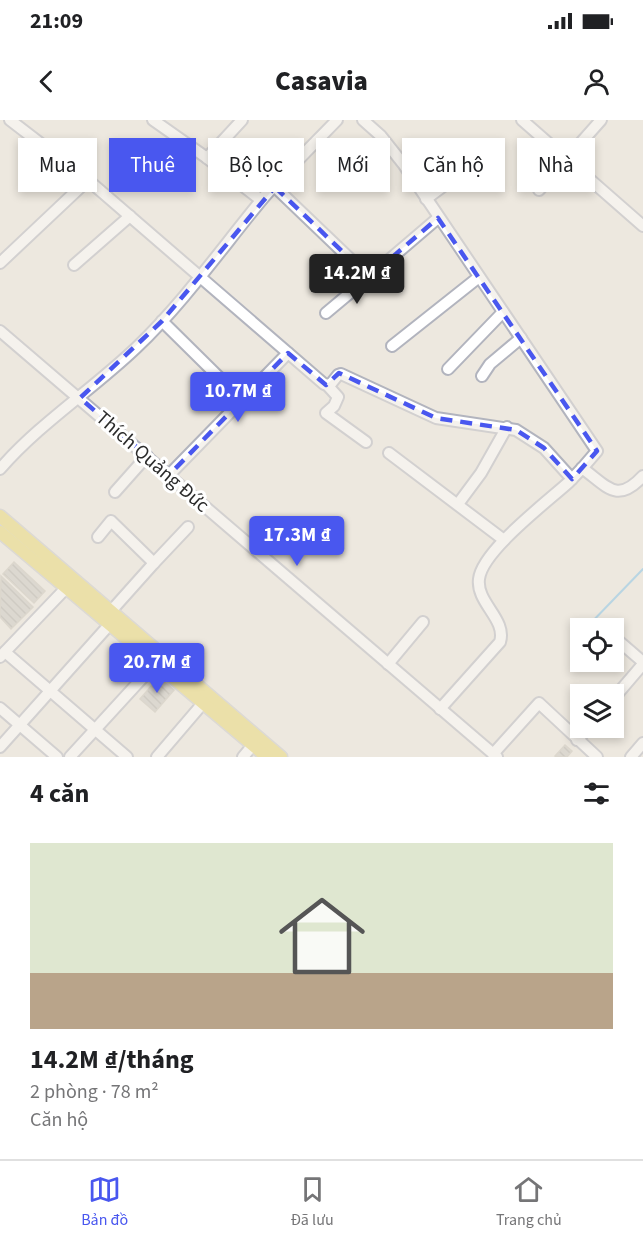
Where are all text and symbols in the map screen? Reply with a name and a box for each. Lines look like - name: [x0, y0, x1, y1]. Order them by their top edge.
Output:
- text: 21:09: [30, 5, 83, 37]
- text: Casavia: [275, 62, 368, 101]
- icon: back: [30, 65, 63, 98]
- icon: person: [580, 65, 613, 98]
- chip: Mua: [18, 138, 97, 192]
- chip: Thuê: [109, 138, 196, 192]
- chip: Bộ lọc: [208, 138, 304, 192]
- chip: Mới: [316, 138, 390, 192]
- chip: Căn hộ: [402, 138, 505, 192]
- chip: Nhà: [517, 138, 595, 192]
- pin: 14.2M ₫: [302, 254, 412, 305]
- text: 14.2M ₫: [323, 259, 391, 287]
- pin: 10.7M ₫: [183, 372, 293, 423]
- text: 10.7M ₫: [204, 377, 272, 405]
- street label: Thích Quảng Đức: [89, 404, 215, 519]
- pin: 17.3M ₫: [242, 516, 352, 567]
- text: 17.3M ₫: [263, 521, 331, 549]
- map controls: [570, 618, 624, 738]
- button: locate: [570, 618, 624, 672]
- pin: 20.7M ₫: [102, 643, 212, 694]
- text: 20.7M ₫: [123, 648, 191, 676]
- button: layers: [570, 684, 624, 738]
- text: 4 căn: [30, 775, 89, 812]
- icon: filters: [580, 777, 613, 810]
- icon: home: [268, 882, 376, 990]
- text: 14.2M ₫/tháng: [30, 1041, 194, 1078]
- text: 2 phòng · 78 m²: [30, 1078, 159, 1106]
- text: Căn hộ: [30, 1106, 88, 1134]
- tab: Bản đồ: [81, 1173, 128, 1231]
- tab: Đã lưu: [291, 1173, 334, 1231]
- tab: Trang chủ: [496, 1173, 562, 1231]

